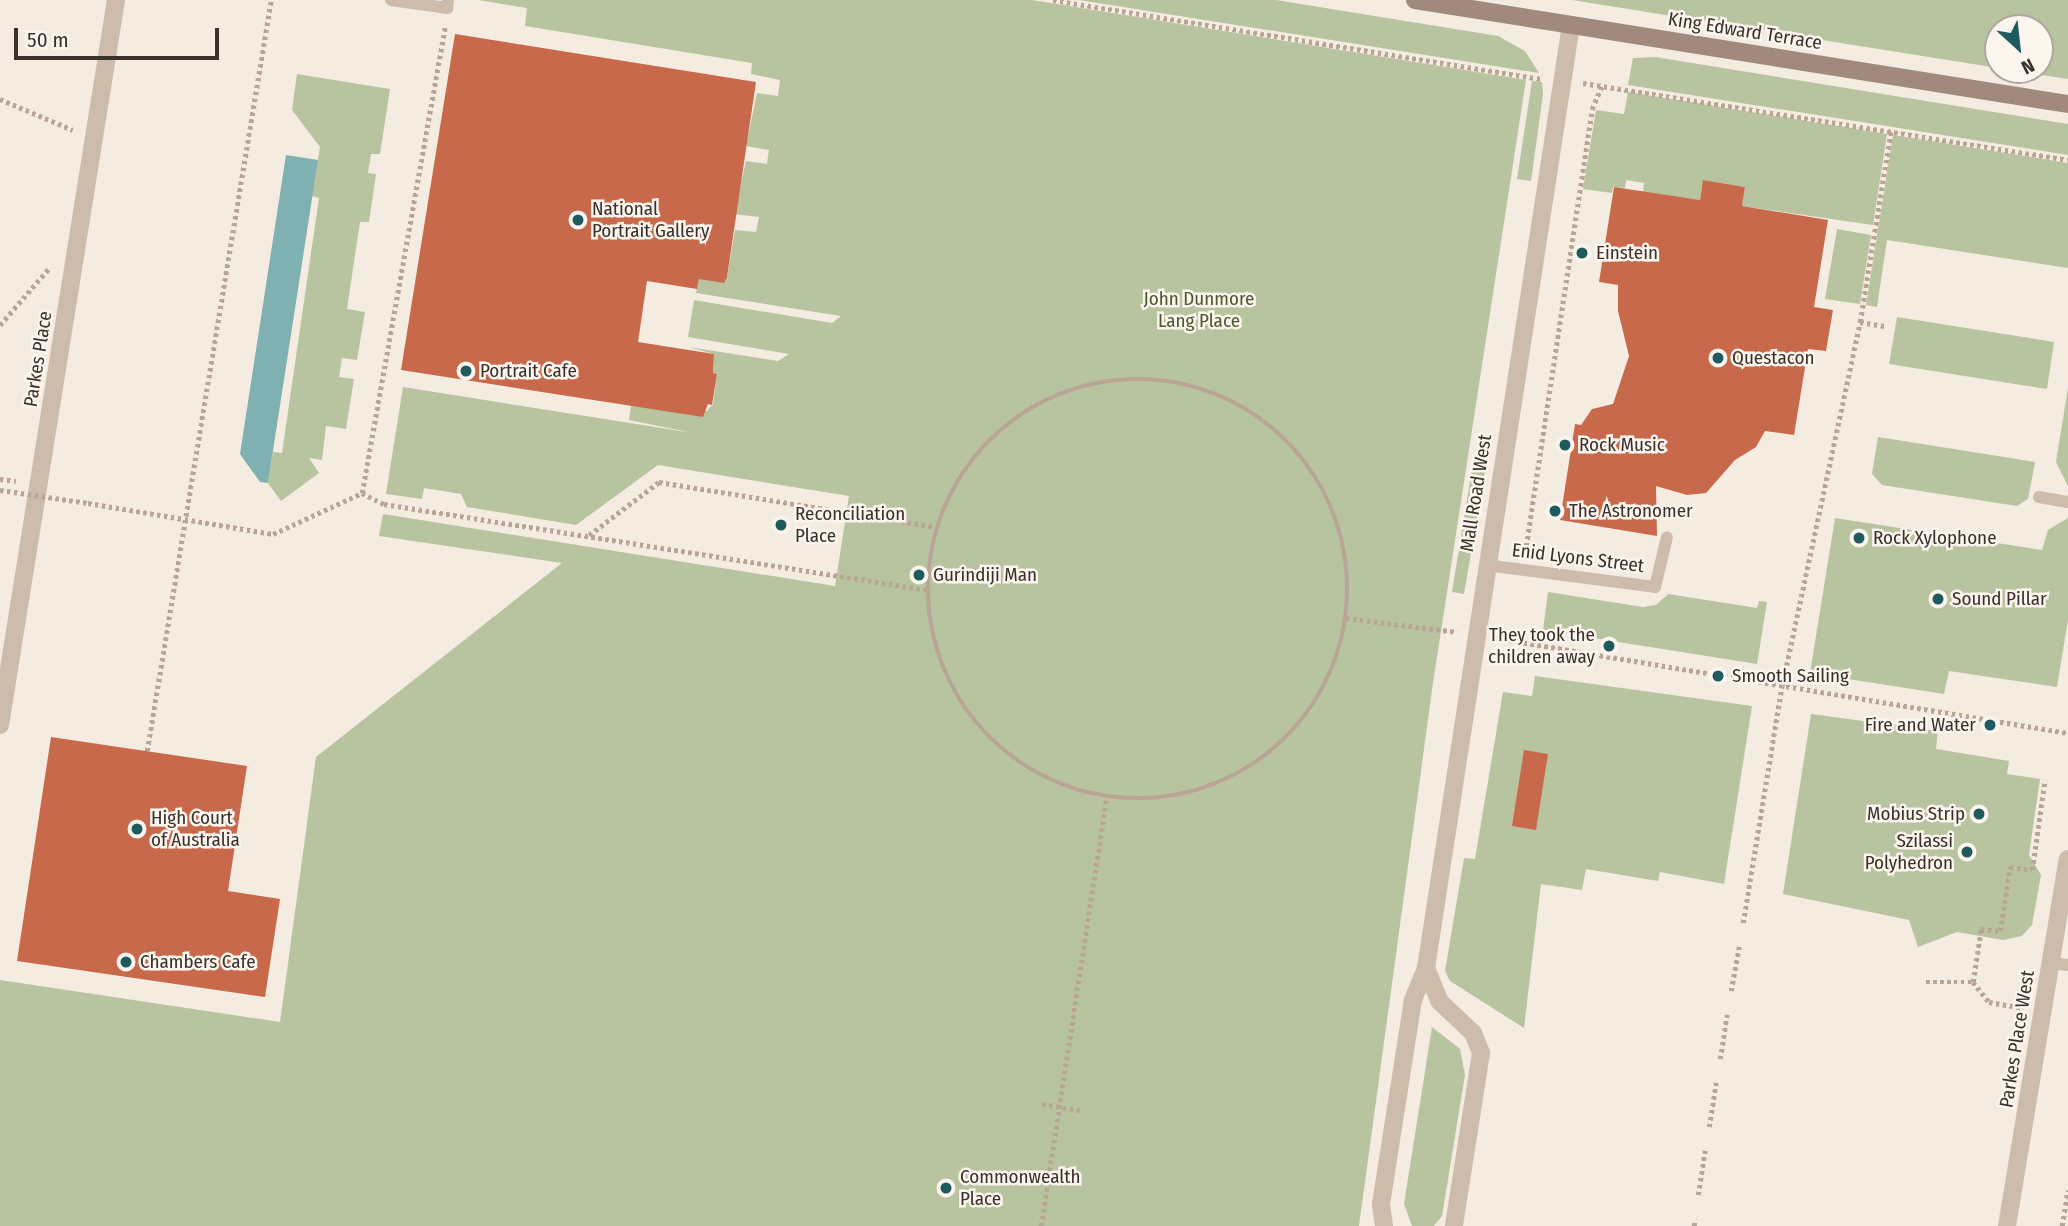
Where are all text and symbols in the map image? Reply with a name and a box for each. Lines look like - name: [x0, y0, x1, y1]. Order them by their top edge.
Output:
- street label: King Edward Terrace: [1666, 8, 1824, 54]
- scale bar: [18, 14, 222, 58]
- north arrow: [1984, 14, 2054, 84]
- text: 50 m: [27, 27, 69, 53]
- text: N: [2018, 54, 2038, 79]
- place label: National Portrait Gallery: [592, 198, 709, 242]
- marker: National Portrait Gallery: [570, 212, 586, 228]
- place label: Einstein: [1596, 242, 1658, 264]
- marker: Einstein: [1574, 245, 1590, 261]
- park label: John Dunmore Lang Place: [1144, 288, 1254, 332]
- street label: Parkes Place: [19, 309, 57, 409]
- place label: Questacon: [1732, 347, 1815, 369]
- marker: Questacon: [1710, 350, 1726, 366]
- place label: Portrait Cafe: [480, 360, 577, 382]
- marker: Portrait Cafe: [458, 363, 474, 379]
- street label: Mall Road West: [1455, 433, 1497, 553]
- place label: Rock Music: [1579, 434, 1665, 456]
- marker: Rock Music: [1557, 437, 1573, 453]
- place label: The Astronomer: [1569, 500, 1693, 522]
- place label: Reconciliation Place: [795, 503, 905, 547]
- marker: The Astronomer: [1547, 503, 1563, 519]
- marker: Reconciliation Place: [773, 517, 789, 533]
- place label: Rock Xylophone: [1873, 527, 1997, 549]
- marker: Rock Xylophone: [1851, 530, 1867, 546]
- street label: Enid Lyons Street: [1511, 539, 1645, 577]
- place label: Gurindiji Man: [933, 564, 1037, 586]
- marker: Gurindiji Man: [911, 567, 927, 583]
- place label: Sound Pillar: [1952, 588, 2047, 610]
- marker: Sound Pillar: [1930, 591, 1946, 607]
- place label: They took the children away: [1488, 624, 1595, 668]
- marker: They took the children away: [1601, 638, 1617, 654]
- place label: Smooth Sailing: [1732, 665, 1849, 687]
- marker: Smooth Sailing: [1710, 668, 1726, 684]
- place label: Fire and Water: [1865, 714, 1976, 736]
- marker: Fire and Water: [1982, 717, 1998, 733]
- place label: Mobius Strip: [1867, 803, 1965, 825]
- marker: Mobius Strip: [1971, 806, 1987, 822]
- place label: High Court of Australia: [151, 807, 240, 851]
- marker: High Court of Australia: [129, 821, 145, 837]
- place label: Szilassi Polyhedron: [1865, 830, 1953, 874]
- marker: Szilassi Polyhedron: [1959, 844, 1975, 860]
- place label: Chambers Cafe: [140, 951, 256, 973]
- marker: Chambers Cafe: [118, 954, 134, 970]
- street label: Parkes Place West: [1995, 969, 2039, 1109]
- place label: Commonwealth Place: [960, 1166, 1081, 1210]
- marker: Commonwealth Place: [938, 1180, 954, 1196]

